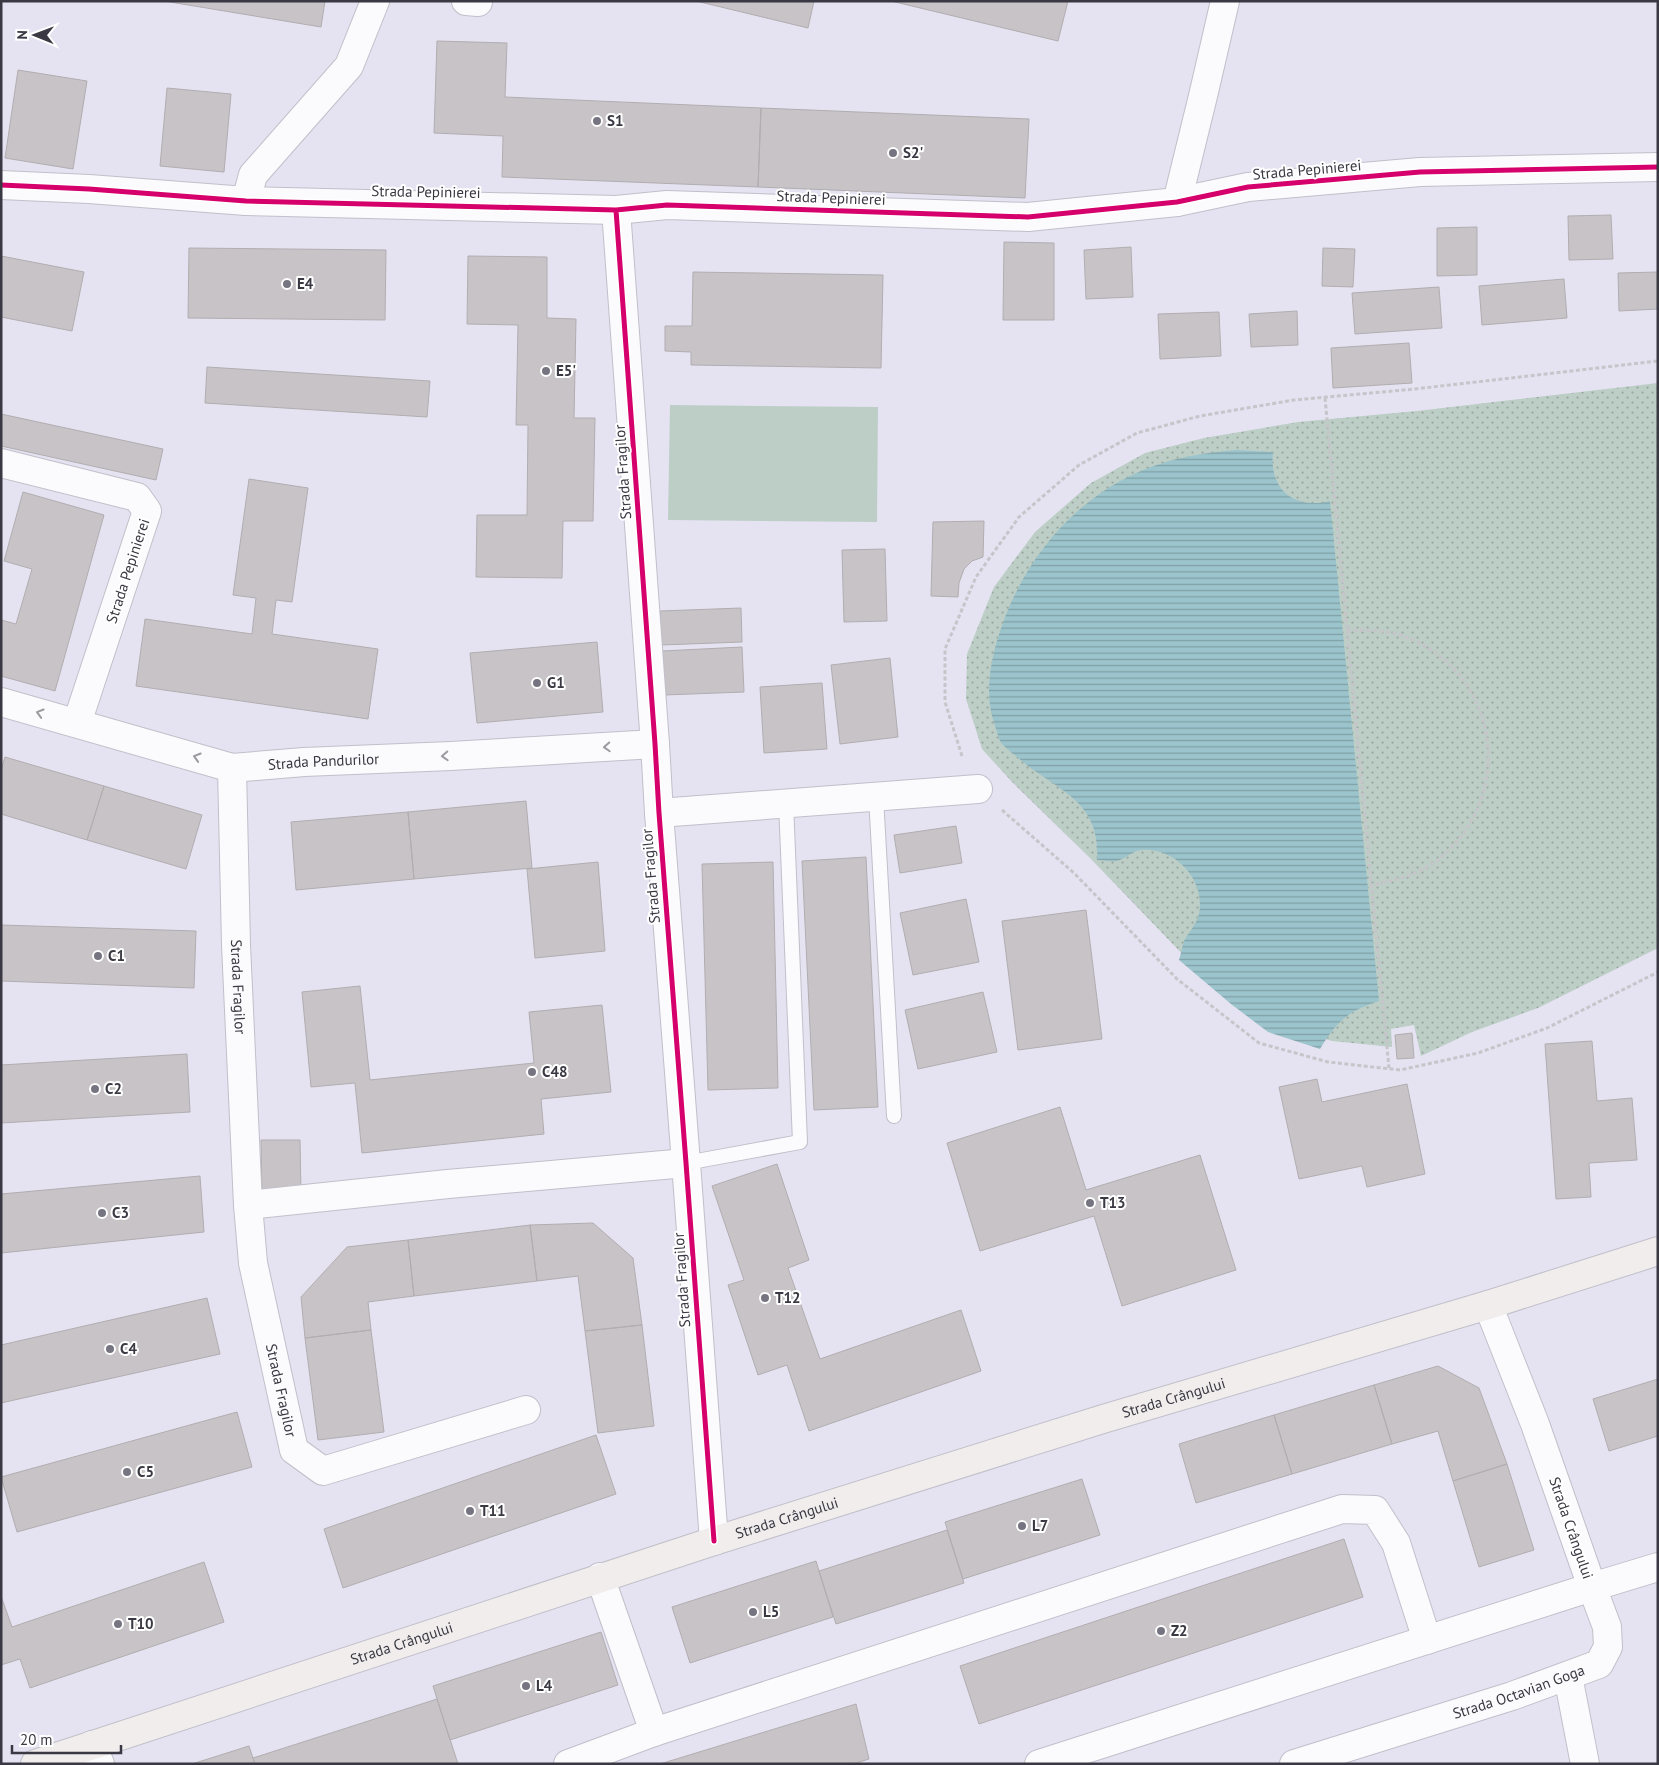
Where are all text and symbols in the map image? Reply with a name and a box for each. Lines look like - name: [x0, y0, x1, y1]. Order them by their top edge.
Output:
- north arrow: [10, 10, 60, 60]
- text: N: [13, 30, 31, 40]
- place label: S1: [607, 111, 623, 130]
- marker: S1: [591, 115, 603, 127]
- place label: S2': [903, 143, 923, 162]
- marker: S2': [887, 147, 899, 159]
- street label: Strada Pepinierei: [1252, 155, 1362, 184]
- street label: Strada Pepinierei: [371, 181, 481, 202]
- street label: Strada Pepinierei: [776, 186, 886, 209]
- place label: E4: [297, 274, 314, 293]
- marker: E4: [281, 278, 293, 290]
- place label: E5': [556, 361, 576, 380]
- marker: E5': [540, 365, 552, 377]
- street label: Strada Fragilor: [610, 424, 635, 520]
- street label: Strada Pepinierei: [102, 516, 153, 626]
- place label: G1: [547, 673, 565, 692]
- marker: G1: [531, 677, 543, 689]
- one-way arrow: [37, 708, 45, 718]
- one-way arrow: [603, 741, 611, 752]
- street label: Strada Pandurilor: [267, 749, 380, 774]
- one-way arrow: [440, 751, 448, 762]
- one-way arrow: [193, 753, 201, 763]
- street label: Strada Fragilor: [637, 828, 664, 924]
- street label: Strada Fragilor: [227, 939, 250, 1035]
- place label: C1: [108, 946, 125, 965]
- marker: C1: [92, 950, 104, 962]
- place label: C48: [542, 1062, 567, 1081]
- marker: C48: [526, 1066, 538, 1078]
- place label: C2: [105, 1079, 122, 1098]
- marker: C2: [89, 1083, 101, 1095]
- place label: T13: [1100, 1193, 1126, 1212]
- marker: T13: [1084, 1197, 1096, 1209]
- place label: C3: [112, 1203, 129, 1222]
- marker: C3: [96, 1207, 108, 1219]
- street label: Strada Fragilor: [669, 1232, 694, 1328]
- place label: T12: [775, 1288, 801, 1307]
- marker: T12: [759, 1292, 771, 1304]
- place label: C4: [120, 1339, 137, 1358]
- street label: Strada Fragilor: [262, 1342, 301, 1439]
- marker: C4: [104, 1343, 116, 1355]
- street label: Strada Crângului: [1119, 1373, 1227, 1422]
- place label: C5: [137, 1462, 154, 1481]
- marker: C5: [121, 1466, 133, 1478]
- street label: Strada Crângului: [1545, 1474, 1598, 1581]
- street label: Strada Crângului: [733, 1493, 841, 1543]
- place label: T11: [480, 1501, 506, 1520]
- marker: T11: [464, 1505, 476, 1517]
- place label: L7: [1032, 1516, 1048, 1535]
- marker: L7: [1016, 1520, 1028, 1532]
- place label: L5: [763, 1602, 779, 1621]
- marker: L5: [747, 1606, 759, 1618]
- place label: T10: [128, 1614, 154, 1633]
- street label: Strada Crângului: [348, 1617, 455, 1669]
- marker: T10: [112, 1618, 124, 1630]
- place label: Z2: [1171, 1621, 1188, 1640]
- marker: Z2: [1155, 1625, 1167, 1637]
- street label: Strada Octavian Goga: [1450, 1660, 1587, 1723]
- place label: L4: [536, 1676, 553, 1695]
- marker: L4: [520, 1680, 532, 1692]
- scale bar: [12, 1722, 121, 1754]
- text: 20 m: [20, 1730, 53, 1749]

